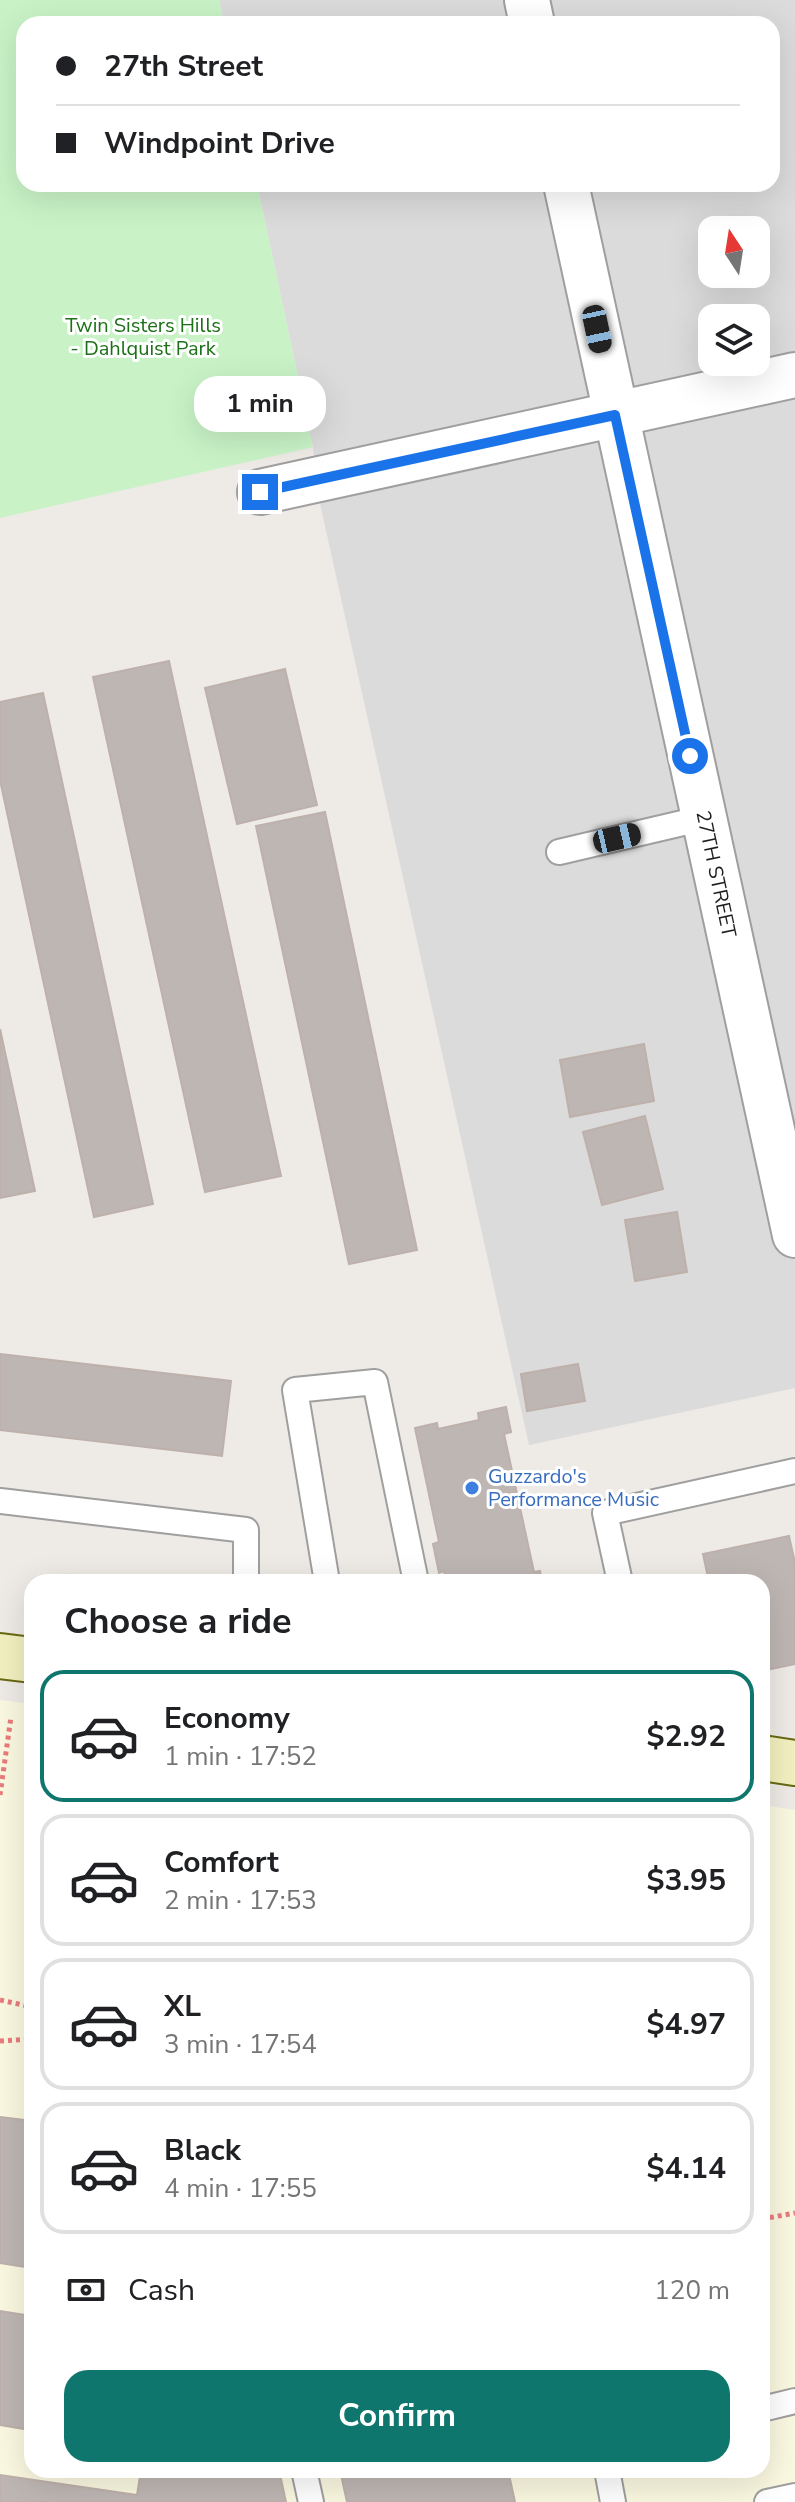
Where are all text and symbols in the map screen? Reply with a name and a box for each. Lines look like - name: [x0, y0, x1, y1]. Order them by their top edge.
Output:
- text: 27th Street: [104, 46, 263, 87]
- text: Windpoint Drive: [104, 123, 335, 164]
- north arrow: [698, 216, 770, 288]
- map controls: [698, 216, 770, 376]
- car: [580, 303, 614, 355]
- button: layers: [698, 304, 770, 376]
- park label: Twin Sisters Hills - Dahlquist Park: [65, 312, 221, 362]
- callout: 1 min: [194, 376, 326, 432]
- text: 1 min: [226, 386, 294, 421]
- route end: [242, 474, 278, 510]
- route start: [672, 738, 708, 774]
- street label: 27TH STREET: [689, 808, 743, 940]
- car: [591, 821, 643, 855]
- place label: Guzzardo's Performance Music: [488, 1463, 659, 1513]
- marker: Guzzardo's Performance Music: [463, 1479, 481, 1497]
- text: Choose a ride: [64, 1597, 292, 1646]
- text: Economy: [164, 1698, 290, 1739]
- icon: car: [68, 1700, 140, 1772]
- text: $2.92: [647, 1716, 726, 1757]
- text: 1 min · 17:52: [164, 1739, 317, 1774]
- text: Comfort: [164, 1842, 279, 1883]
- icon: car: [68, 1844, 140, 1916]
- text: $3.95: [647, 1860, 726, 1901]
- text: 2 min · 17:53: [164, 1883, 317, 1918]
- text: XL: [164, 1986, 201, 2027]
- icon: car: [68, 1988, 140, 2060]
- text: $4.97: [647, 2004, 726, 2045]
- text: 3 min · 17:54: [164, 2027, 317, 2062]
- text: Black: [164, 2130, 241, 2171]
- icon: car: [68, 2132, 140, 2204]
- text: $4.14: [647, 2148, 726, 2189]
- text: 4 min · 17:55: [164, 2171, 317, 2206]
- icon: cash: [64, 2268, 108, 2312]
- text: Cash: [128, 2270, 195, 2311]
- text: 120 m: [654, 2273, 730, 2308]
- button: Confirm: [64, 2370, 730, 2462]

